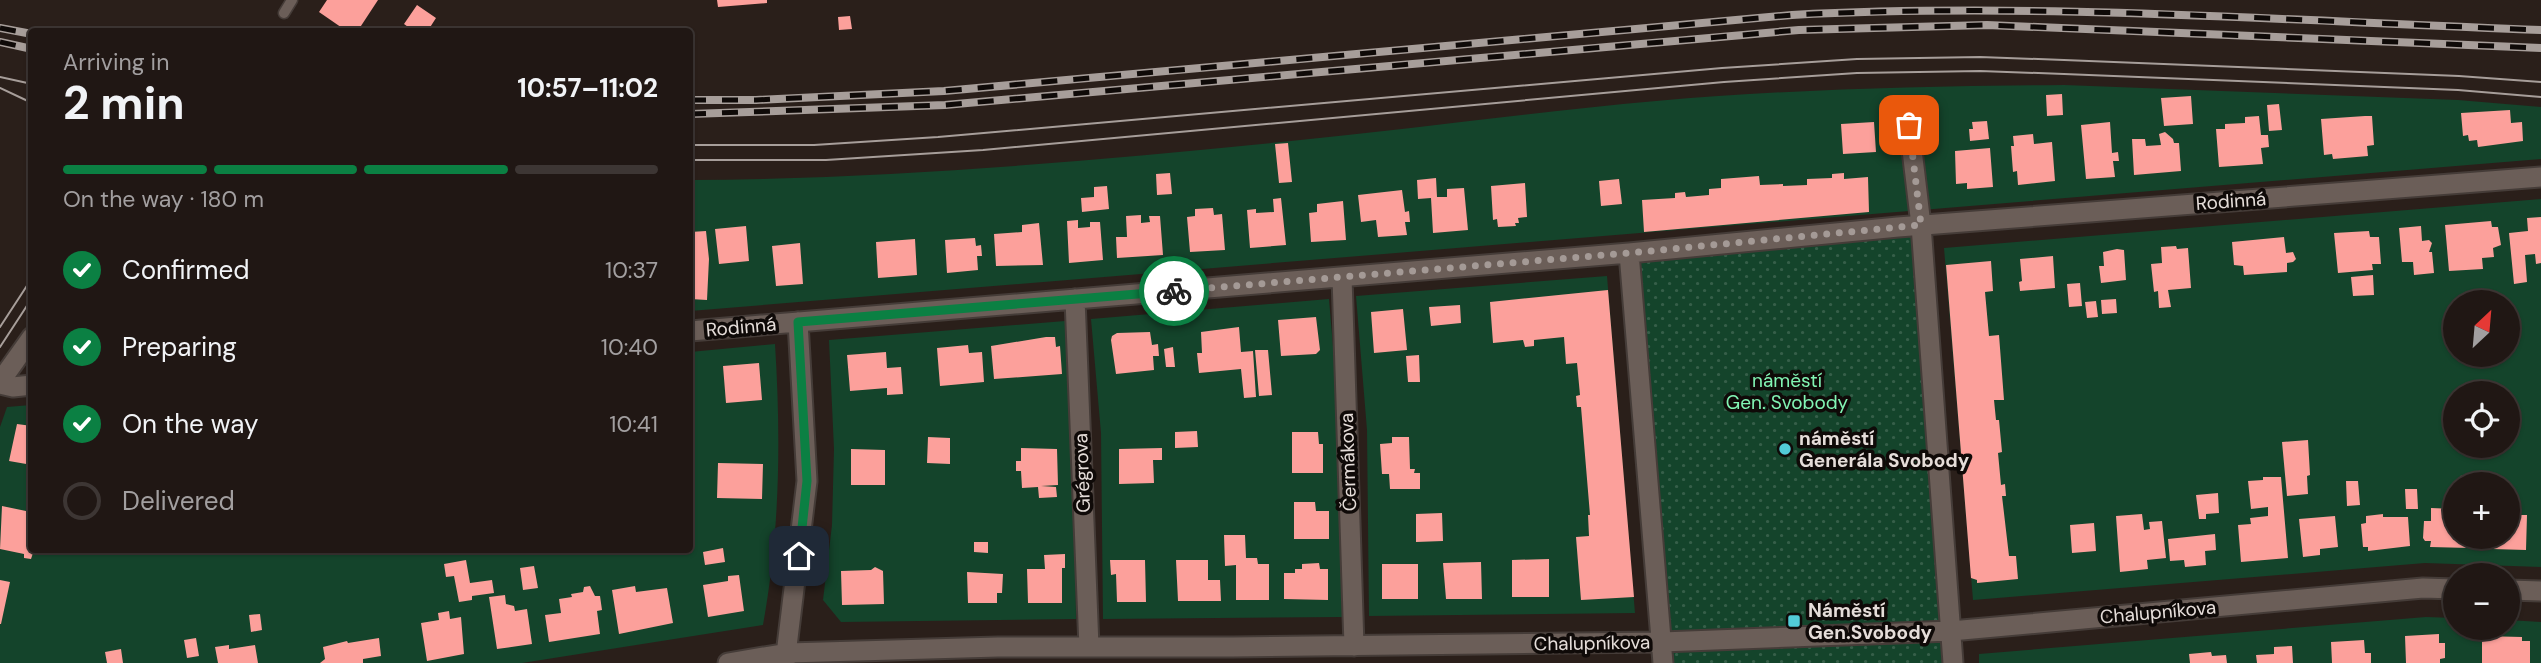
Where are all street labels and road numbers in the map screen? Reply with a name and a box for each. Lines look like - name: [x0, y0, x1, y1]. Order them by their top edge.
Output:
- street label: Rodinná: [2195, 186, 2267, 216]
- street label: Rodinná: [705, 311, 777, 343]
- street label: Čermákova: [1334, 412, 1362, 512]
- street label: Grégrova: [1068, 433, 1096, 513]
- street label: Chalupníkova: [2099, 594, 2217, 630]
- street label: Chalupníkova: [1533, 629, 1651, 657]

